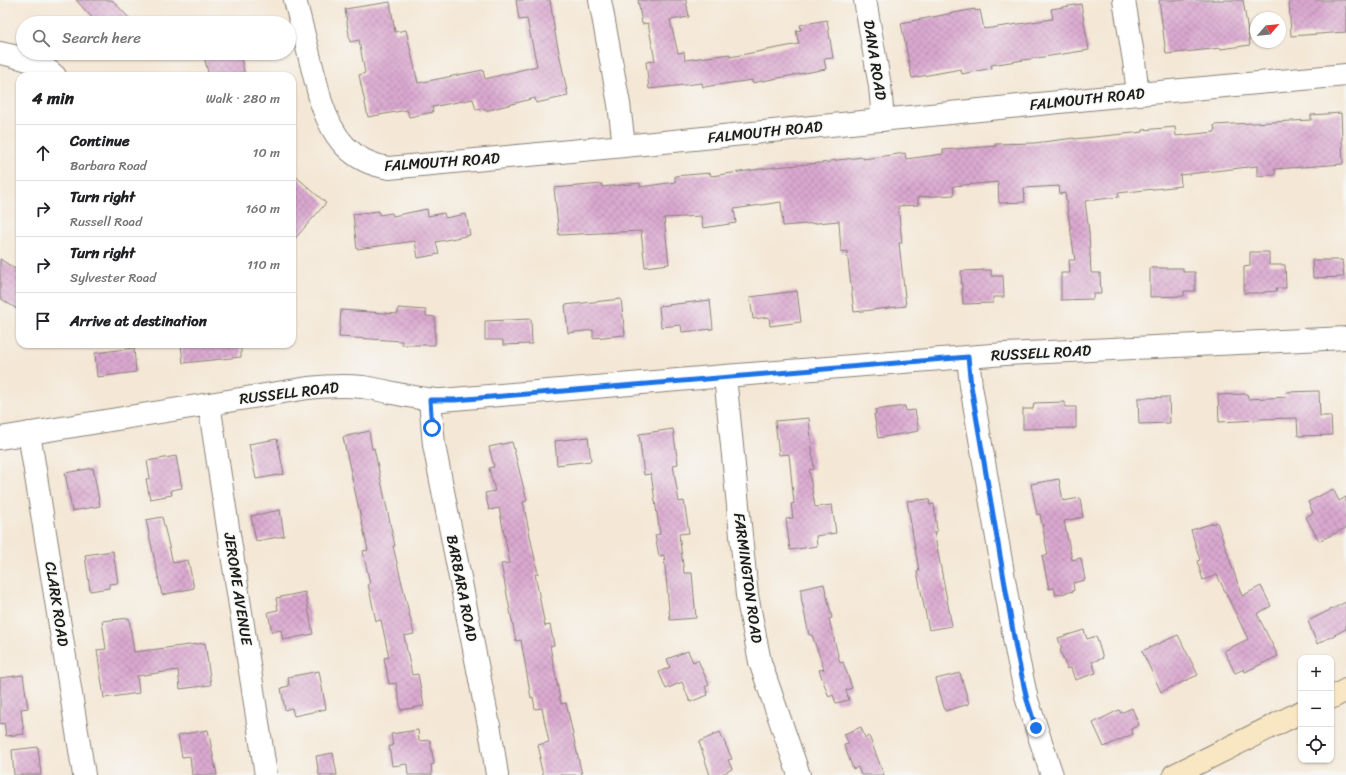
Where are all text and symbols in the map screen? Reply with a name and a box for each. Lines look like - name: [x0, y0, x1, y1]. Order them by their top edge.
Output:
- north arrow: [1250, 12, 1286, 48]
- search box: [16, 16, 296, 60]
- street label: DANA ROAD: [856, 18, 894, 102]
- text: Search here: [62, 25, 141, 51]
- icon: search: [30, 27, 52, 49]
- street label: FALMOUTH ROAD: [1028, 80, 1146, 118]
- text: 4 min: [32, 83, 74, 113]
- text: Walk · 280 m: [206, 87, 280, 110]
- street label: FALMOUTH ROAD: [706, 113, 824, 151]
- text: Continue: [70, 128, 130, 154]
- text: 10 m: [253, 141, 280, 164]
- icon: ahead: [32, 142, 54, 164]
- street label: FALMOUTH ROAD: [384, 145, 500, 179]
- text: Barbara Road: [70, 154, 147, 177]
- text: Turn right: [70, 184, 135, 210]
- text: 160 m: [245, 197, 280, 220]
- icon: right: [32, 198, 54, 220]
- text: Russell Road: [70, 210, 142, 233]
- text: Turn right: [70, 240, 135, 266]
- text: 110 m: [247, 253, 280, 276]
- icon: right: [32, 254, 54, 276]
- text: Sylvester Road: [70, 266, 156, 289]
- text: Arrive at destination: [70, 308, 207, 334]
- icon: arrive: [32, 310, 54, 332]
- street label: RUSSELL ROAD: [990, 337, 1092, 369]
- street label: RUSSELL ROAD: [238, 374, 340, 412]
- route start: [423, 419, 441, 437]
- street label: FARMINGTON ROAD: [726, 511, 770, 645]
- street label: JEROME AVENUE: [216, 530, 260, 649]
- street label: BARBARA ROAD: [439, 532, 485, 644]
- street label: CLARK ROAD: [37, 560, 77, 648]
- map controls: [1298, 655, 1334, 763]
- button: +: [1298, 655, 1334, 691]
- button: −: [1298, 691, 1334, 727]
- route end: [1027, 719, 1045, 737]
- button: locate: [1298, 727, 1334, 763]

